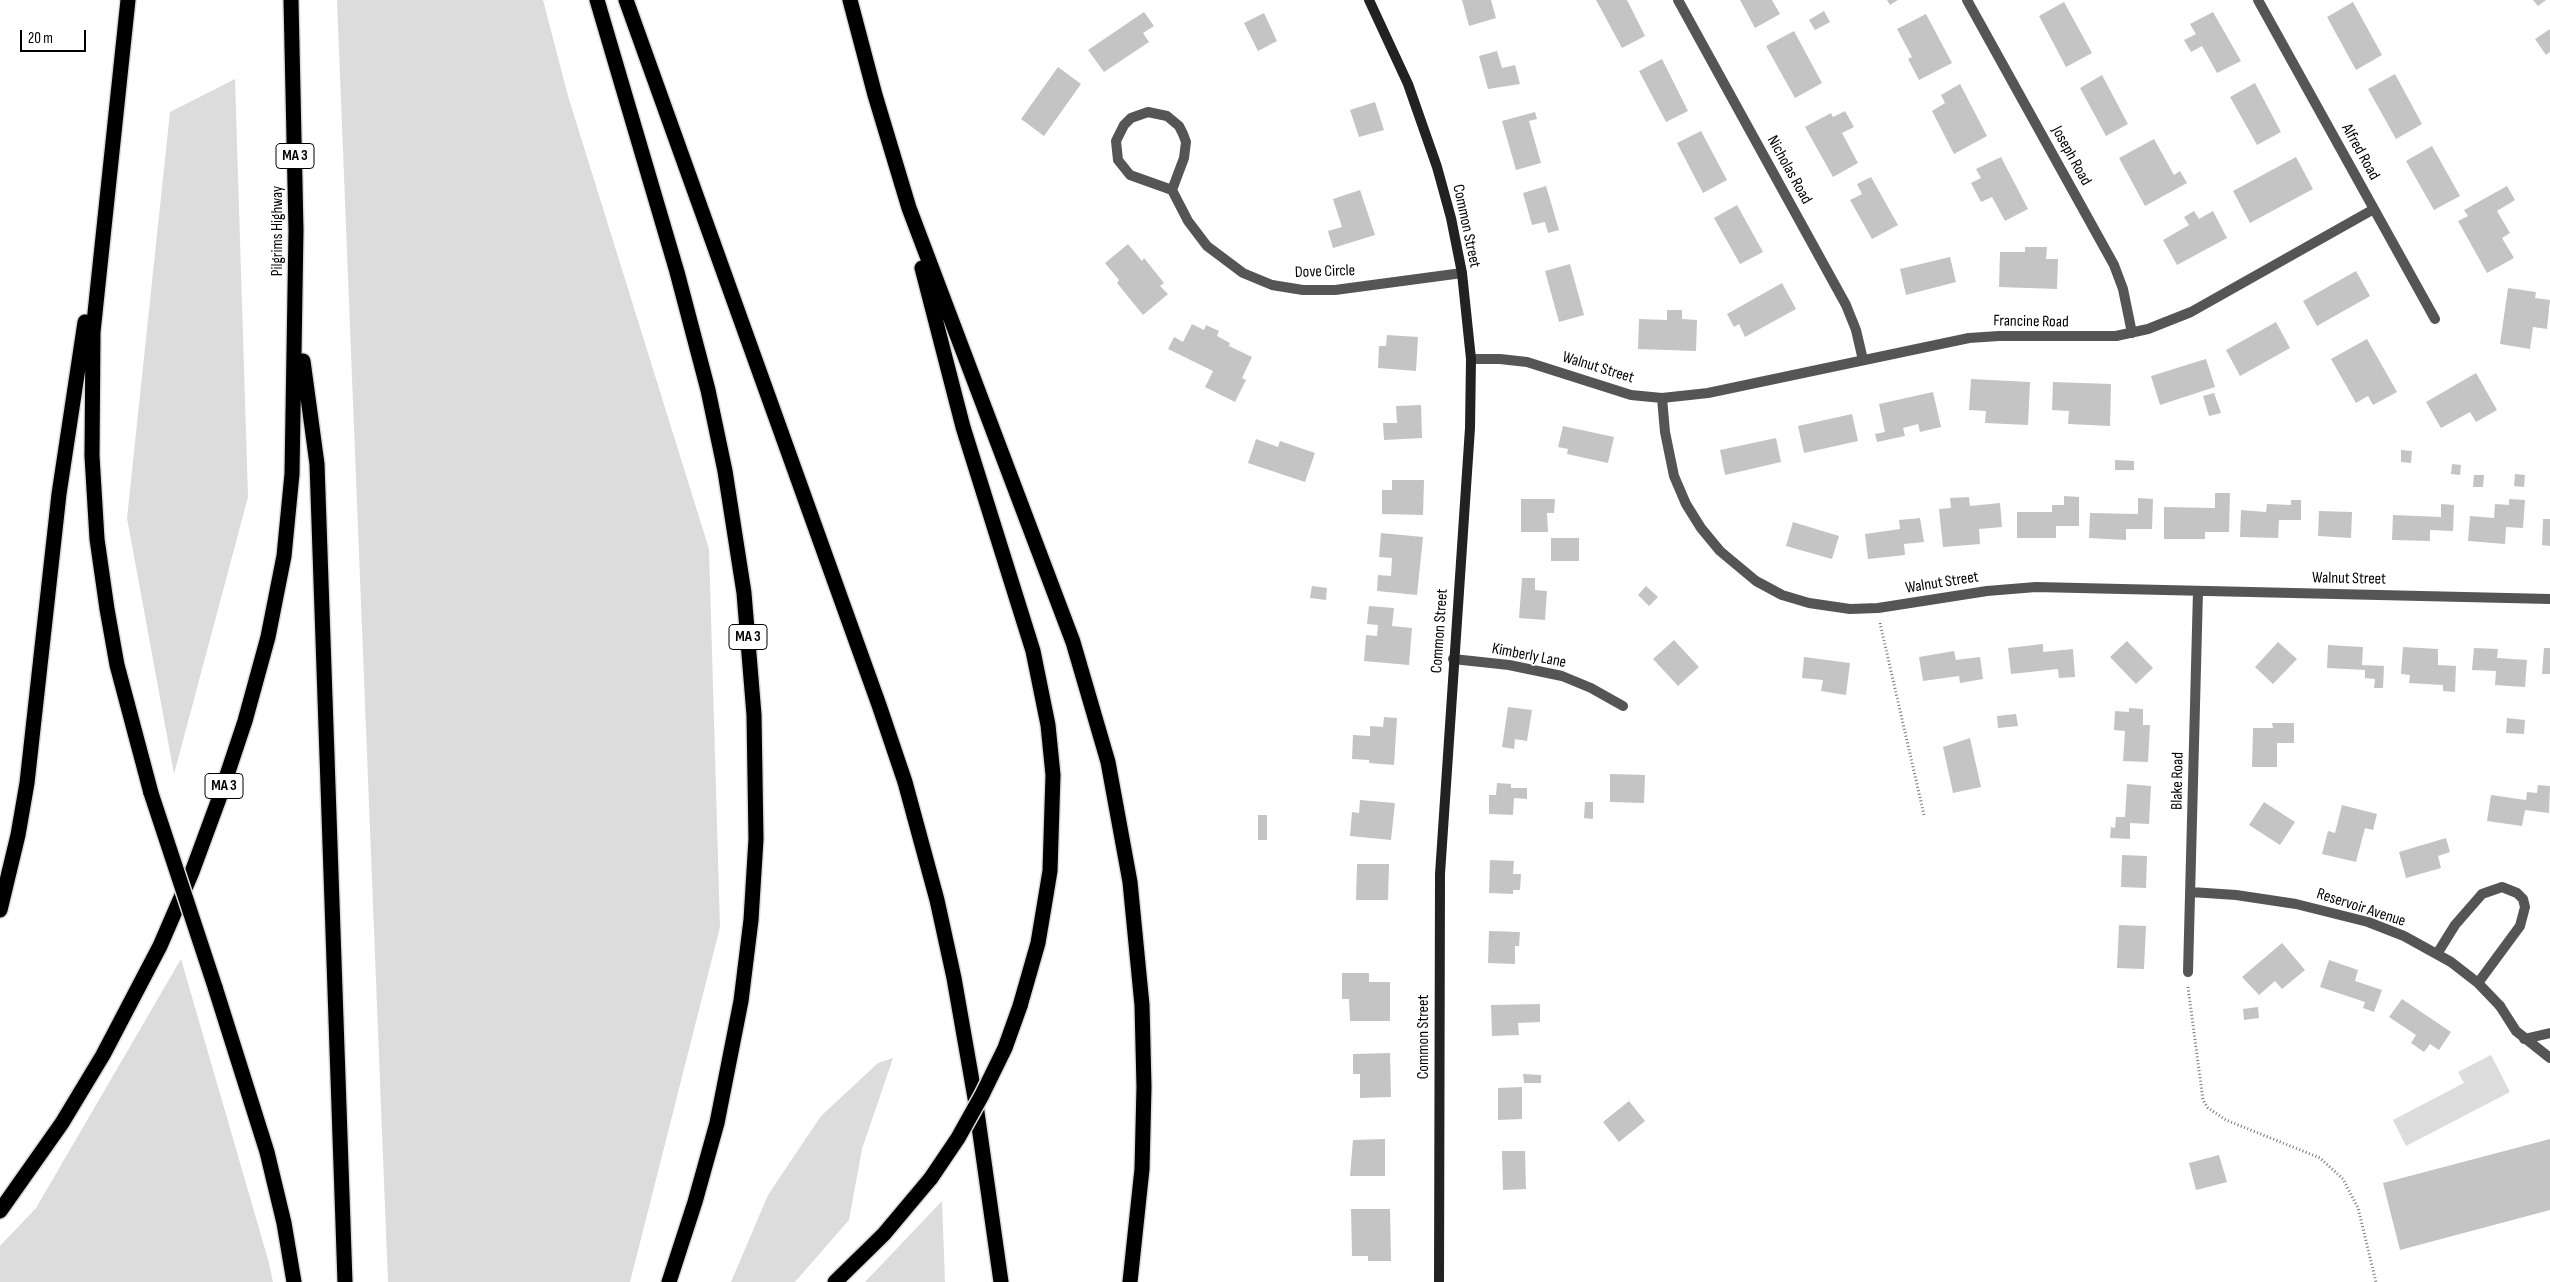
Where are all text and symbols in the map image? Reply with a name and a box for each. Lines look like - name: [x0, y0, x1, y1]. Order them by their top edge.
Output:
- scale bar: [22, 20, 89, 52]
- text: 20 m: [28, 29, 53, 48]
- street label: Alfred Road: [2337, 121, 2383, 183]
- street label: Joseph Road: [2047, 123, 2095, 189]
- street label: Nicholas Road: [1762, 133, 1816, 207]
- road number: MA 3: [276, 144, 314, 168]
- street label: Common Street: [1448, 183, 1484, 269]
- street label: Pilgrims Highway: [268, 186, 288, 276]
- street label: Dove Circle: [1295, 261, 1355, 283]
- street label: Francine Road: [1993, 312, 2069, 332]
- street label: Walnut Street: [1560, 348, 1636, 388]
- street label: Walnut Street: [1904, 568, 1980, 598]
- street label: Walnut Street: [2312, 569, 2386, 589]
- street label: Common Street: [1427, 588, 1453, 674]
- road number: MA 3: [729, 624, 767, 650]
- street label: Kimberly Lane: [1490, 639, 1568, 673]
- street label: Blake Road: [2168, 752, 2188, 810]
- road number: MA 3: [205, 774, 243, 798]
- street label: Reservoir Avenue: [2314, 885, 2408, 931]
- street label: Common Street: [1414, 995, 1434, 1079]

